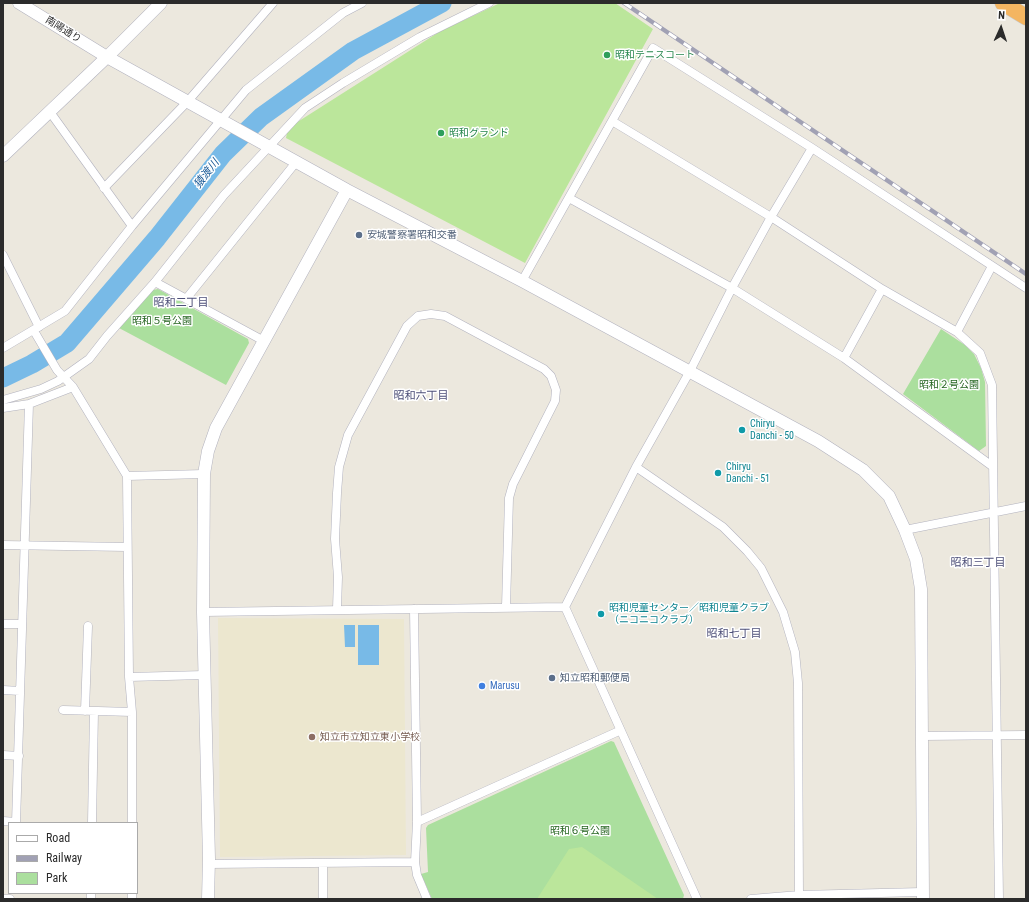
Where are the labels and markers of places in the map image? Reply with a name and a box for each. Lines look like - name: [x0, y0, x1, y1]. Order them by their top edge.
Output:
- place label: 昭和テニスコート: [615, 49, 695, 61]
- marker: 昭和テニスコート: [602, 50, 612, 60]
- place label: 昭和グランド: [449, 127, 509, 139]
- marker: 昭和グランド: [436, 128, 446, 138]
- place label: 安城警察署昭和交番: [367, 229, 457, 241]
- marker: 安城警察署昭和交番: [354, 230, 364, 240]
- place label: Chiryu Danchi - 50: [750, 418, 794, 442]
- marker: Chiryu Danchi - 50: [737, 425, 747, 435]
- place label: Chiryu Danchi - 51: [726, 461, 770, 484]
- marker: Chiryu Danchi - 51: [713, 468, 723, 478]
- place label: 昭和児童センター／昭和児童クラブ （ニコニコクラブ）: [609, 602, 769, 626]
- marker: 昭和児童センター／昭和児童クラブ （ニコニコクラブ）: [596, 609, 606, 619]
- place label: 知立昭和郵便局: [560, 672, 630, 684]
- marker: 知立昭和郵便局: [547, 673, 557, 683]
- place label: Marusu: [490, 680, 520, 692]
- marker: Marusu: [477, 681, 487, 691]
- place label: 知立市立知立東小学校: [320, 731, 420, 743]
- marker: 知立市立知立東小学校: [307, 732, 317, 742]

